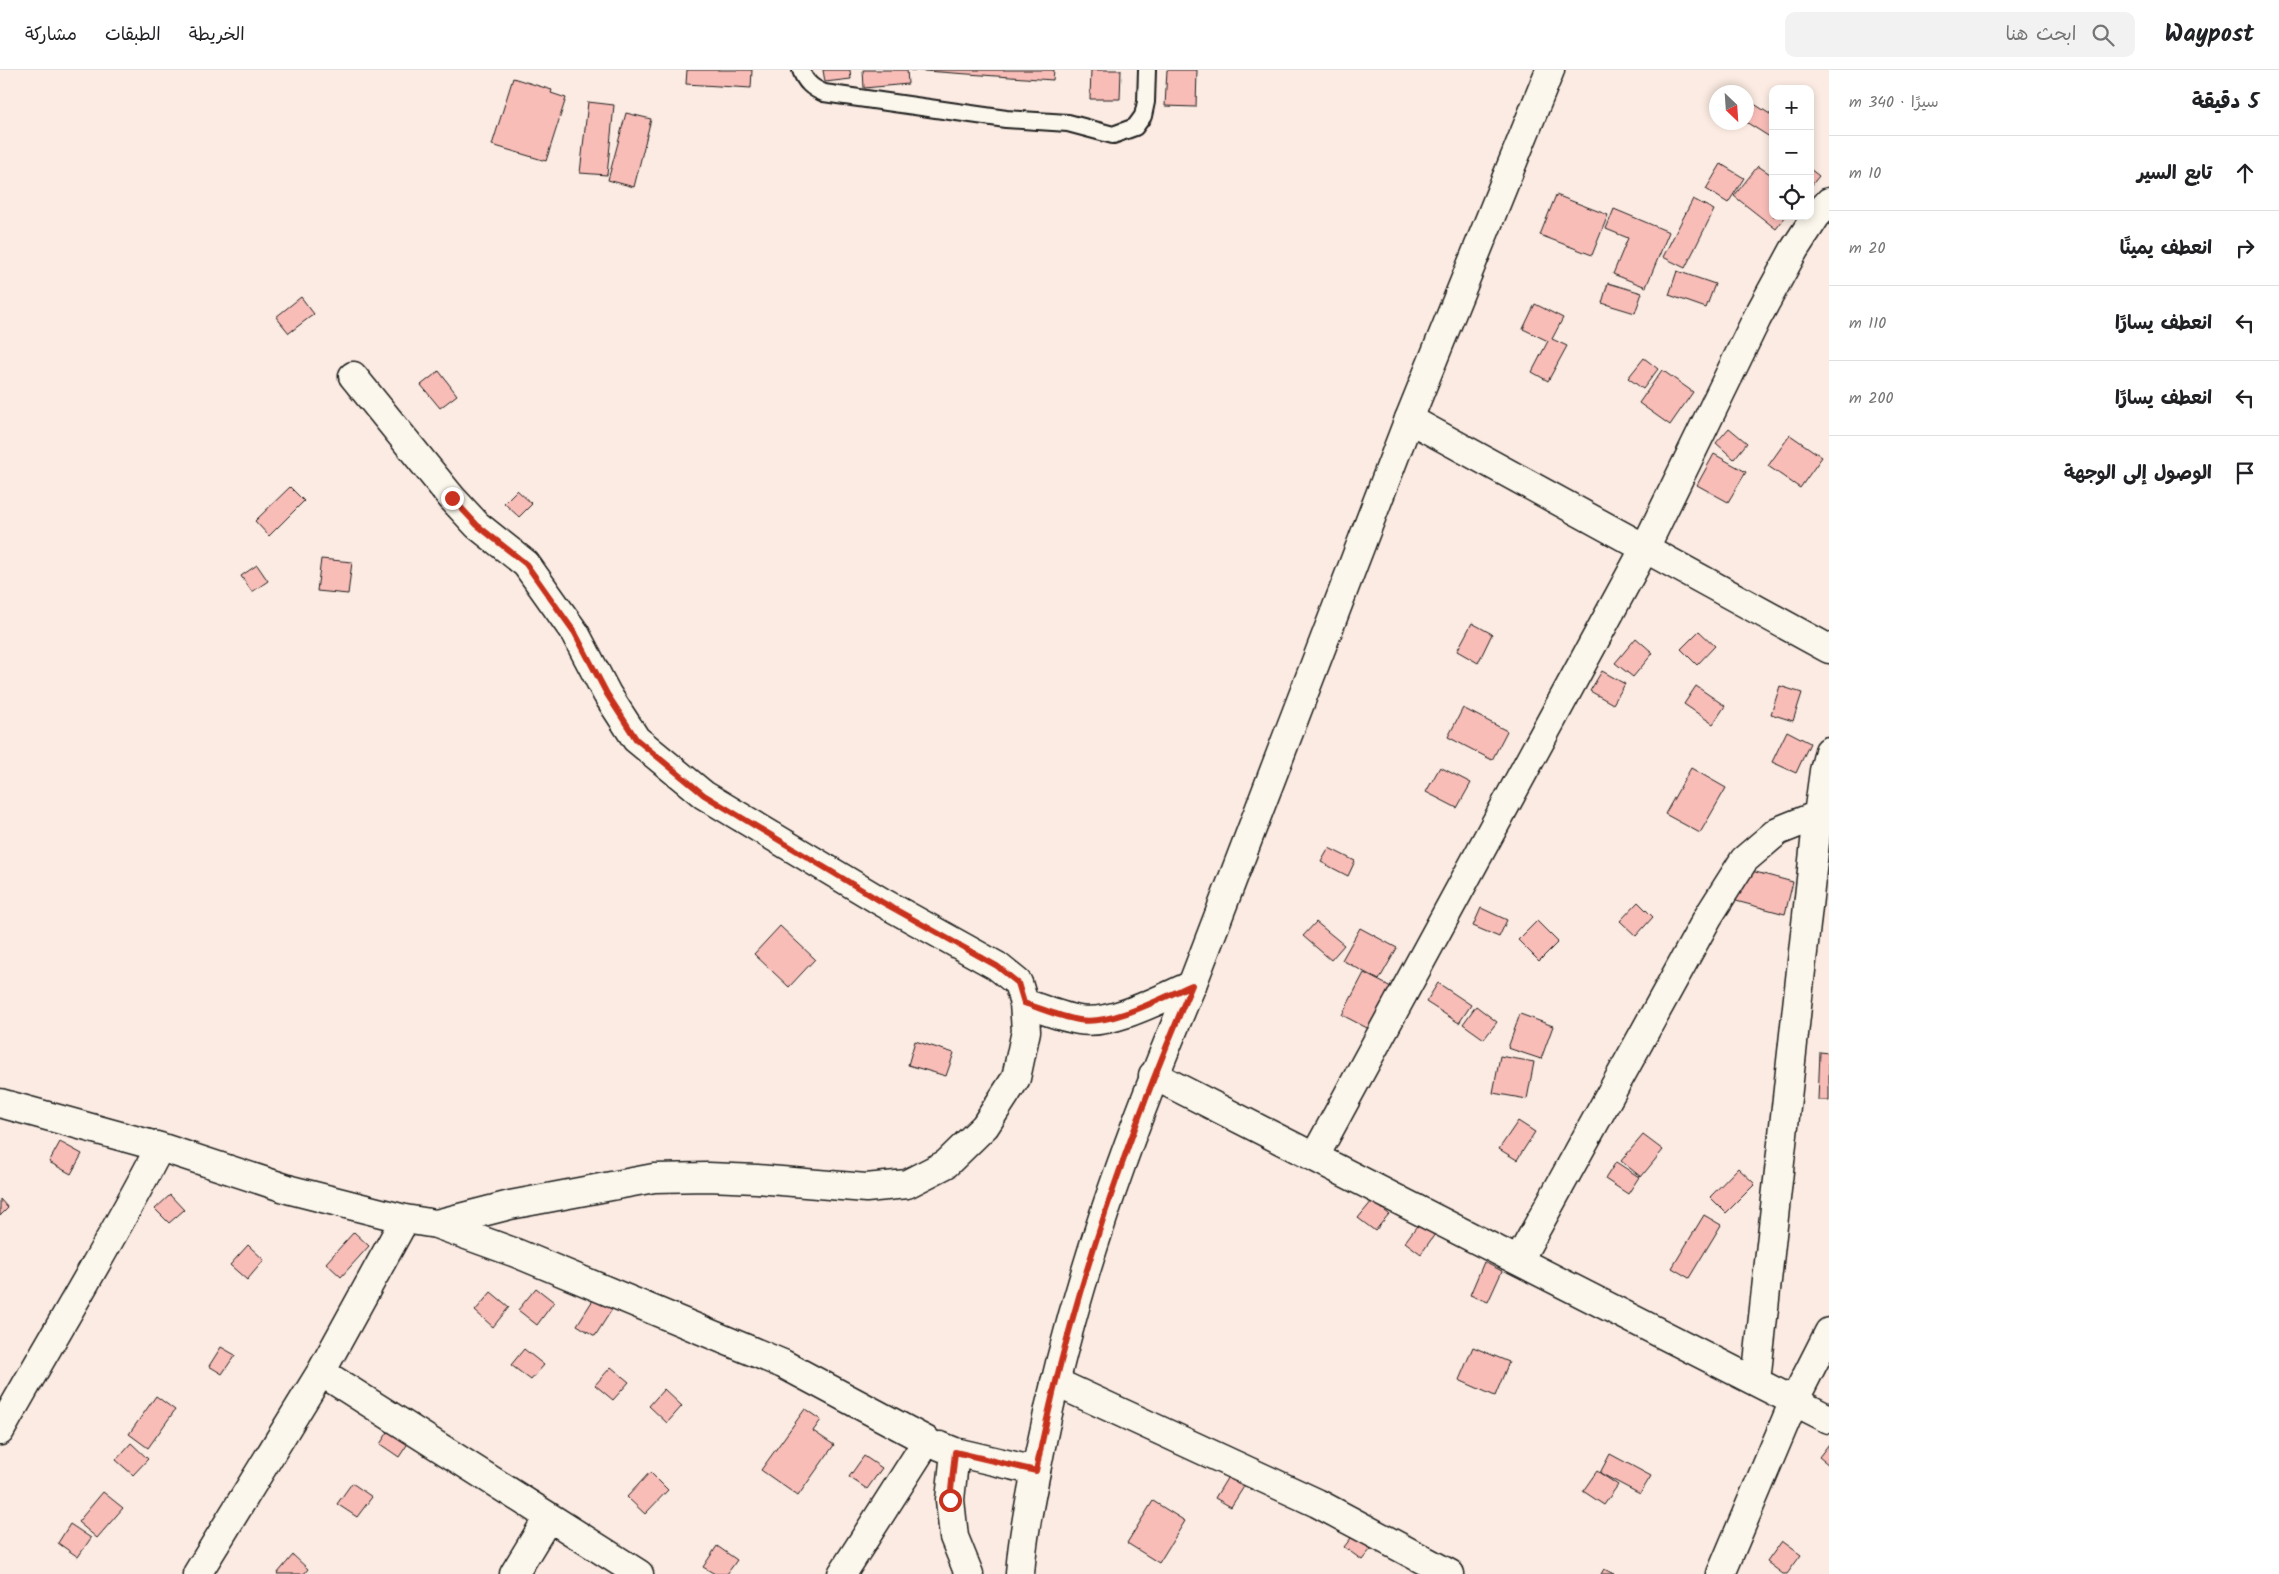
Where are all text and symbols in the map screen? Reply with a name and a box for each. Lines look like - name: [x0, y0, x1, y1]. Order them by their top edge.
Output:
- search box: [1785, 12, 2135, 57]
- text: Waypost: [2165, 15, 2254, 54]
- text: ابحث هنا: [2005, 20, 2077, 50]
- text: مشاركة: [25, 21, 77, 50]
- text: الطبقات: [105, 21, 161, 50]
- text: الخريطة: [189, 21, 245, 50]
- icon: search: [2089, 21, 2117, 49]
- north arrow: [1709, 85, 1754, 130]
- map controls: [1769, 85, 1814, 220]
- button: +: [1769, 85, 1814, 130]
- text: 5 دقيقة: [2192, 86, 2259, 119]
- text: سيرًا · 340 m: [1849, 90, 1939, 115]
- button: −: [1769, 130, 1814, 175]
- text: تابع السير: [2137, 159, 2212, 189]
- icon: ahead: [2231, 159, 2259, 187]
- text: 10 m: [1849, 161, 1881, 186]
- button: locate: [1769, 175, 1814, 220]
- text: انعطف يمينًا: [2120, 234, 2212, 264]
- icon: right: [2231, 234, 2259, 262]
- text: 20 m: [1849, 236, 1885, 261]
- text: انعطف يسارًا: [2115, 309, 2212, 339]
- icon: left: [2231, 309, 2259, 337]
- text: 110 m: [1849, 311, 1886, 336]
- text: انعطف يسارًا: [2115, 384, 2212, 414]
- icon: left: [2231, 384, 2259, 412]
- text: 200 m: [1849, 386, 1893, 411]
- text: الوصول إلى الوجهة: [2064, 459, 2212, 489]
- icon: arrive: [2231, 459, 2259, 487]
- route end: [441, 487, 464, 510]
- route start: [939, 1489, 962, 1512]

